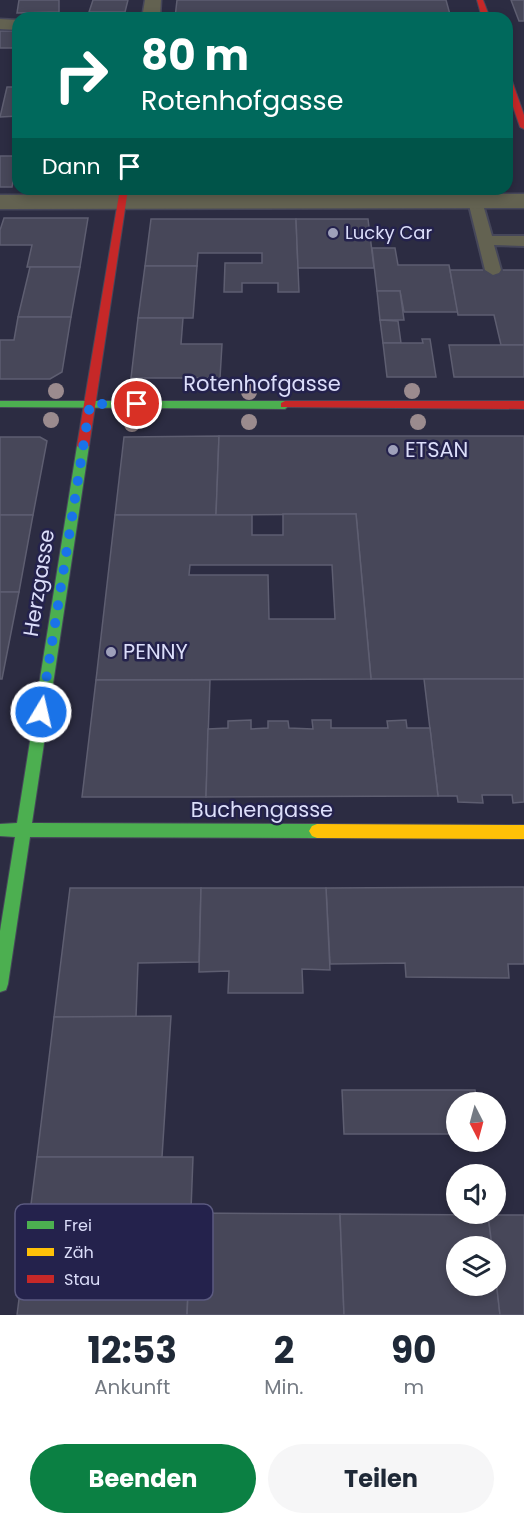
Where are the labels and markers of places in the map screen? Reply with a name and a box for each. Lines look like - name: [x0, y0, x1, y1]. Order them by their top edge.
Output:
- place label: Lucky Car: [345, 220, 432, 245]
- marker: Lucky Car: [326, 226, 340, 240]
- pin: [111, 378, 162, 429]
- place label: ETSAN: [405, 435, 468, 464]
- marker: ETSAN: [386, 443, 400, 457]
- place label: PENNY: [123, 637, 188, 666]
- marker: PENNY: [104, 645, 118, 659]

